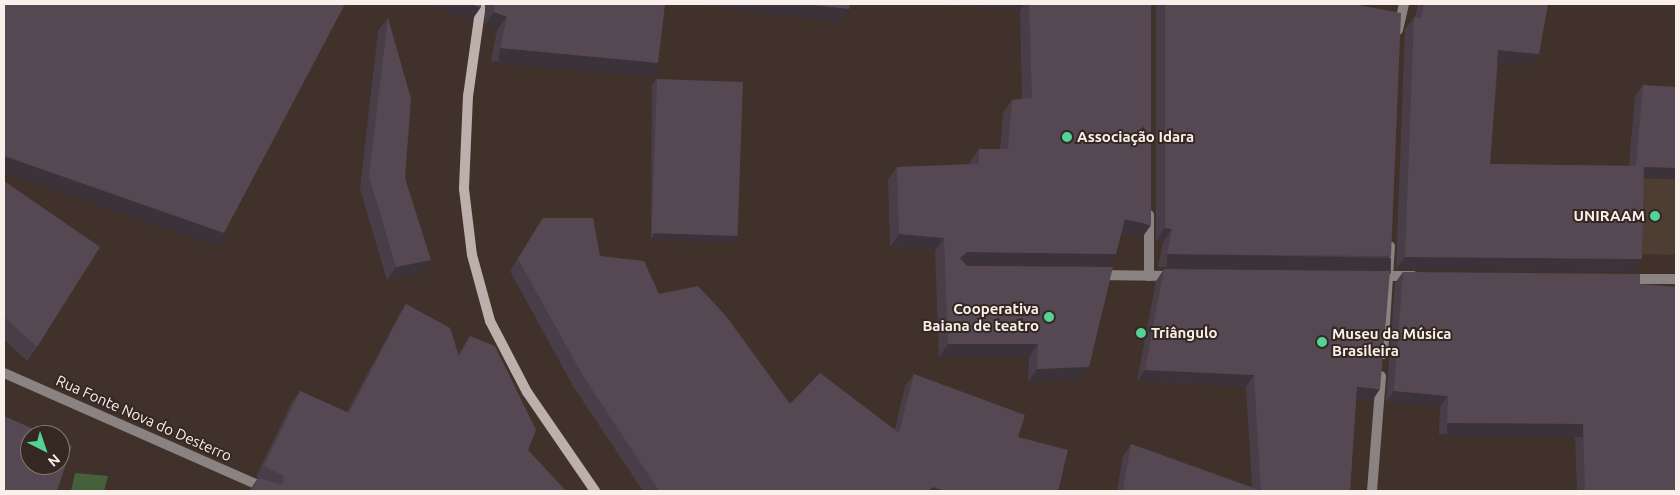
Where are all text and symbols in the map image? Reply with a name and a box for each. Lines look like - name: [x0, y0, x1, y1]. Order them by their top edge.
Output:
- place label: Associação Idara: [1077, 128, 1194, 146]
- marker: Associação Idara: [1061, 131, 1073, 143]
- place label: UNIRAAM: [1574, 207, 1645, 225]
- marker: UNIRAAM: [1649, 210, 1661, 222]
- place label: Cooperativa Baiana de teatro: [922, 299, 1039, 334]
- marker: Cooperativa Baiana de teatro: [1043, 311, 1055, 323]
- place label: Triângulo: [1151, 324, 1218, 342]
- place label: Museu da Música Brasileira: [1332, 324, 1451, 359]
- marker: Triângulo: [1135, 327, 1147, 339]
- marker: Museu da Música Brasileira: [1316, 336, 1328, 348]
- street label: Rua Fonte Nova do Desterro: [53, 371, 235, 465]
- north arrow: [20, 425, 70, 475]

